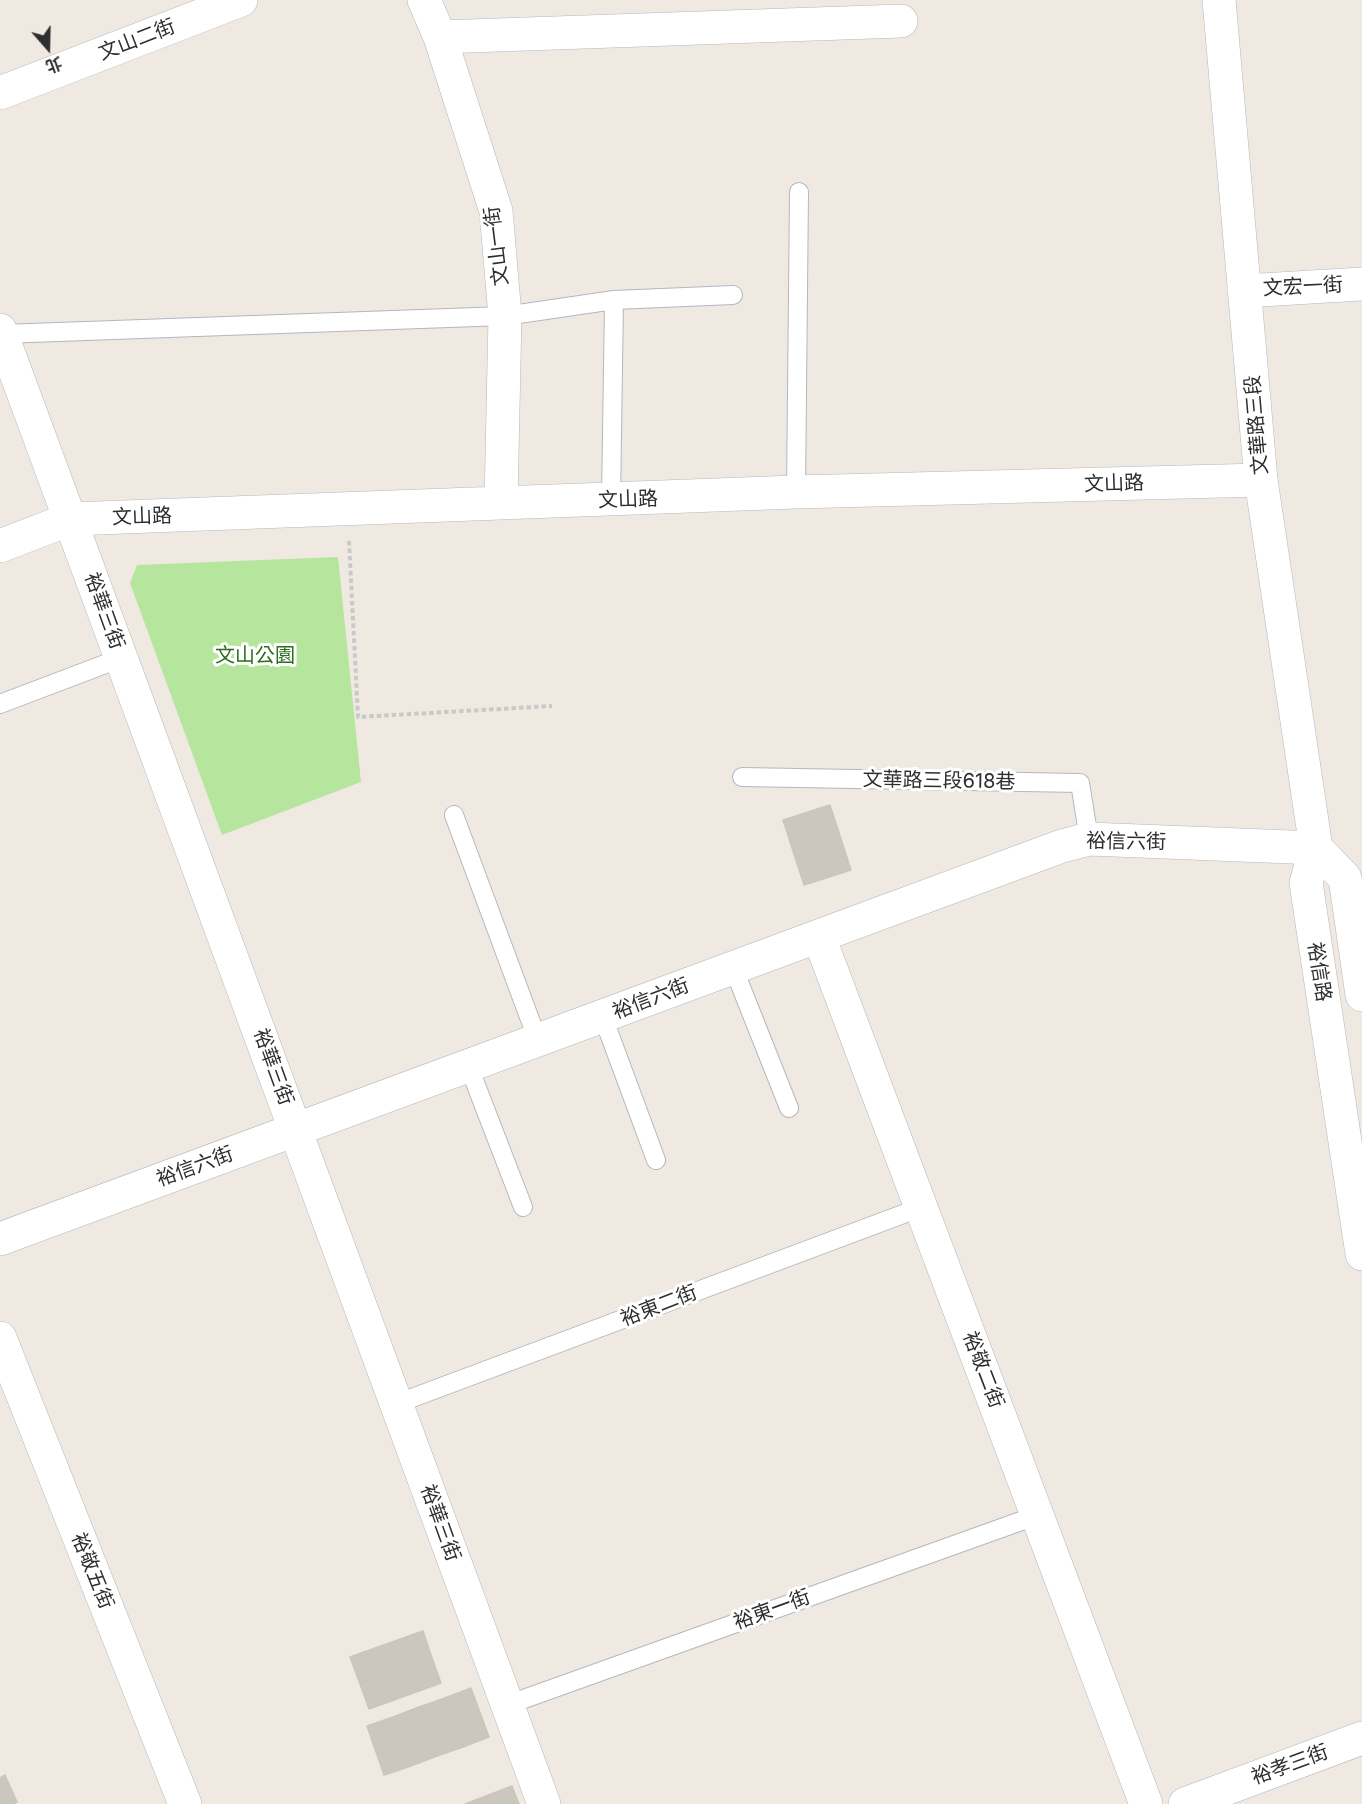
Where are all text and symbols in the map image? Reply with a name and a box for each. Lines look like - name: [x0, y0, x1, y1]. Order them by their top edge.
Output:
- street label: 文山二街: [95, 14, 179, 66]
- north arrow: [18, 18, 78, 78]
- text: 北: [43, 53, 65, 77]
- street label: 文山一街: [480, 205, 514, 287]
- street label: 文宏一街: [1262, 273, 1344, 301]
- street label: 文華路三段: [1241, 374, 1273, 476]
- street label: 文山路: [1084, 471, 1144, 497]
- street label: 文山路: [598, 487, 658, 513]
- street label: 文山路: [112, 504, 172, 530]
- street label: 裕華三街: [79, 569, 129, 653]
- park label: 文山公園: [215, 644, 295, 668]
- street label: 文華路三段618巷: [862, 768, 1016, 794]
- street label: 裕信六街: [1086, 829, 1166, 855]
- street label: 裕信路: [1302, 940, 1336, 1004]
- street label: 裕信六街: [609, 973, 693, 1025]
- street label: 裕華三街: [248, 1025, 298, 1109]
- street label: 裕信六街: [153, 1142, 237, 1192]
- street label: 裕東二街: [617, 1280, 701, 1332]
- street label: 裕敬二街: [957, 1328, 1009, 1412]
- street label: 裕華三街: [415, 1481, 465, 1565]
- street label: 裕敬五街: [66, 1529, 118, 1613]
- street label: 裕東一街: [730, 1585, 814, 1635]
- street label: 裕孝三街: [1248, 1740, 1332, 1790]

